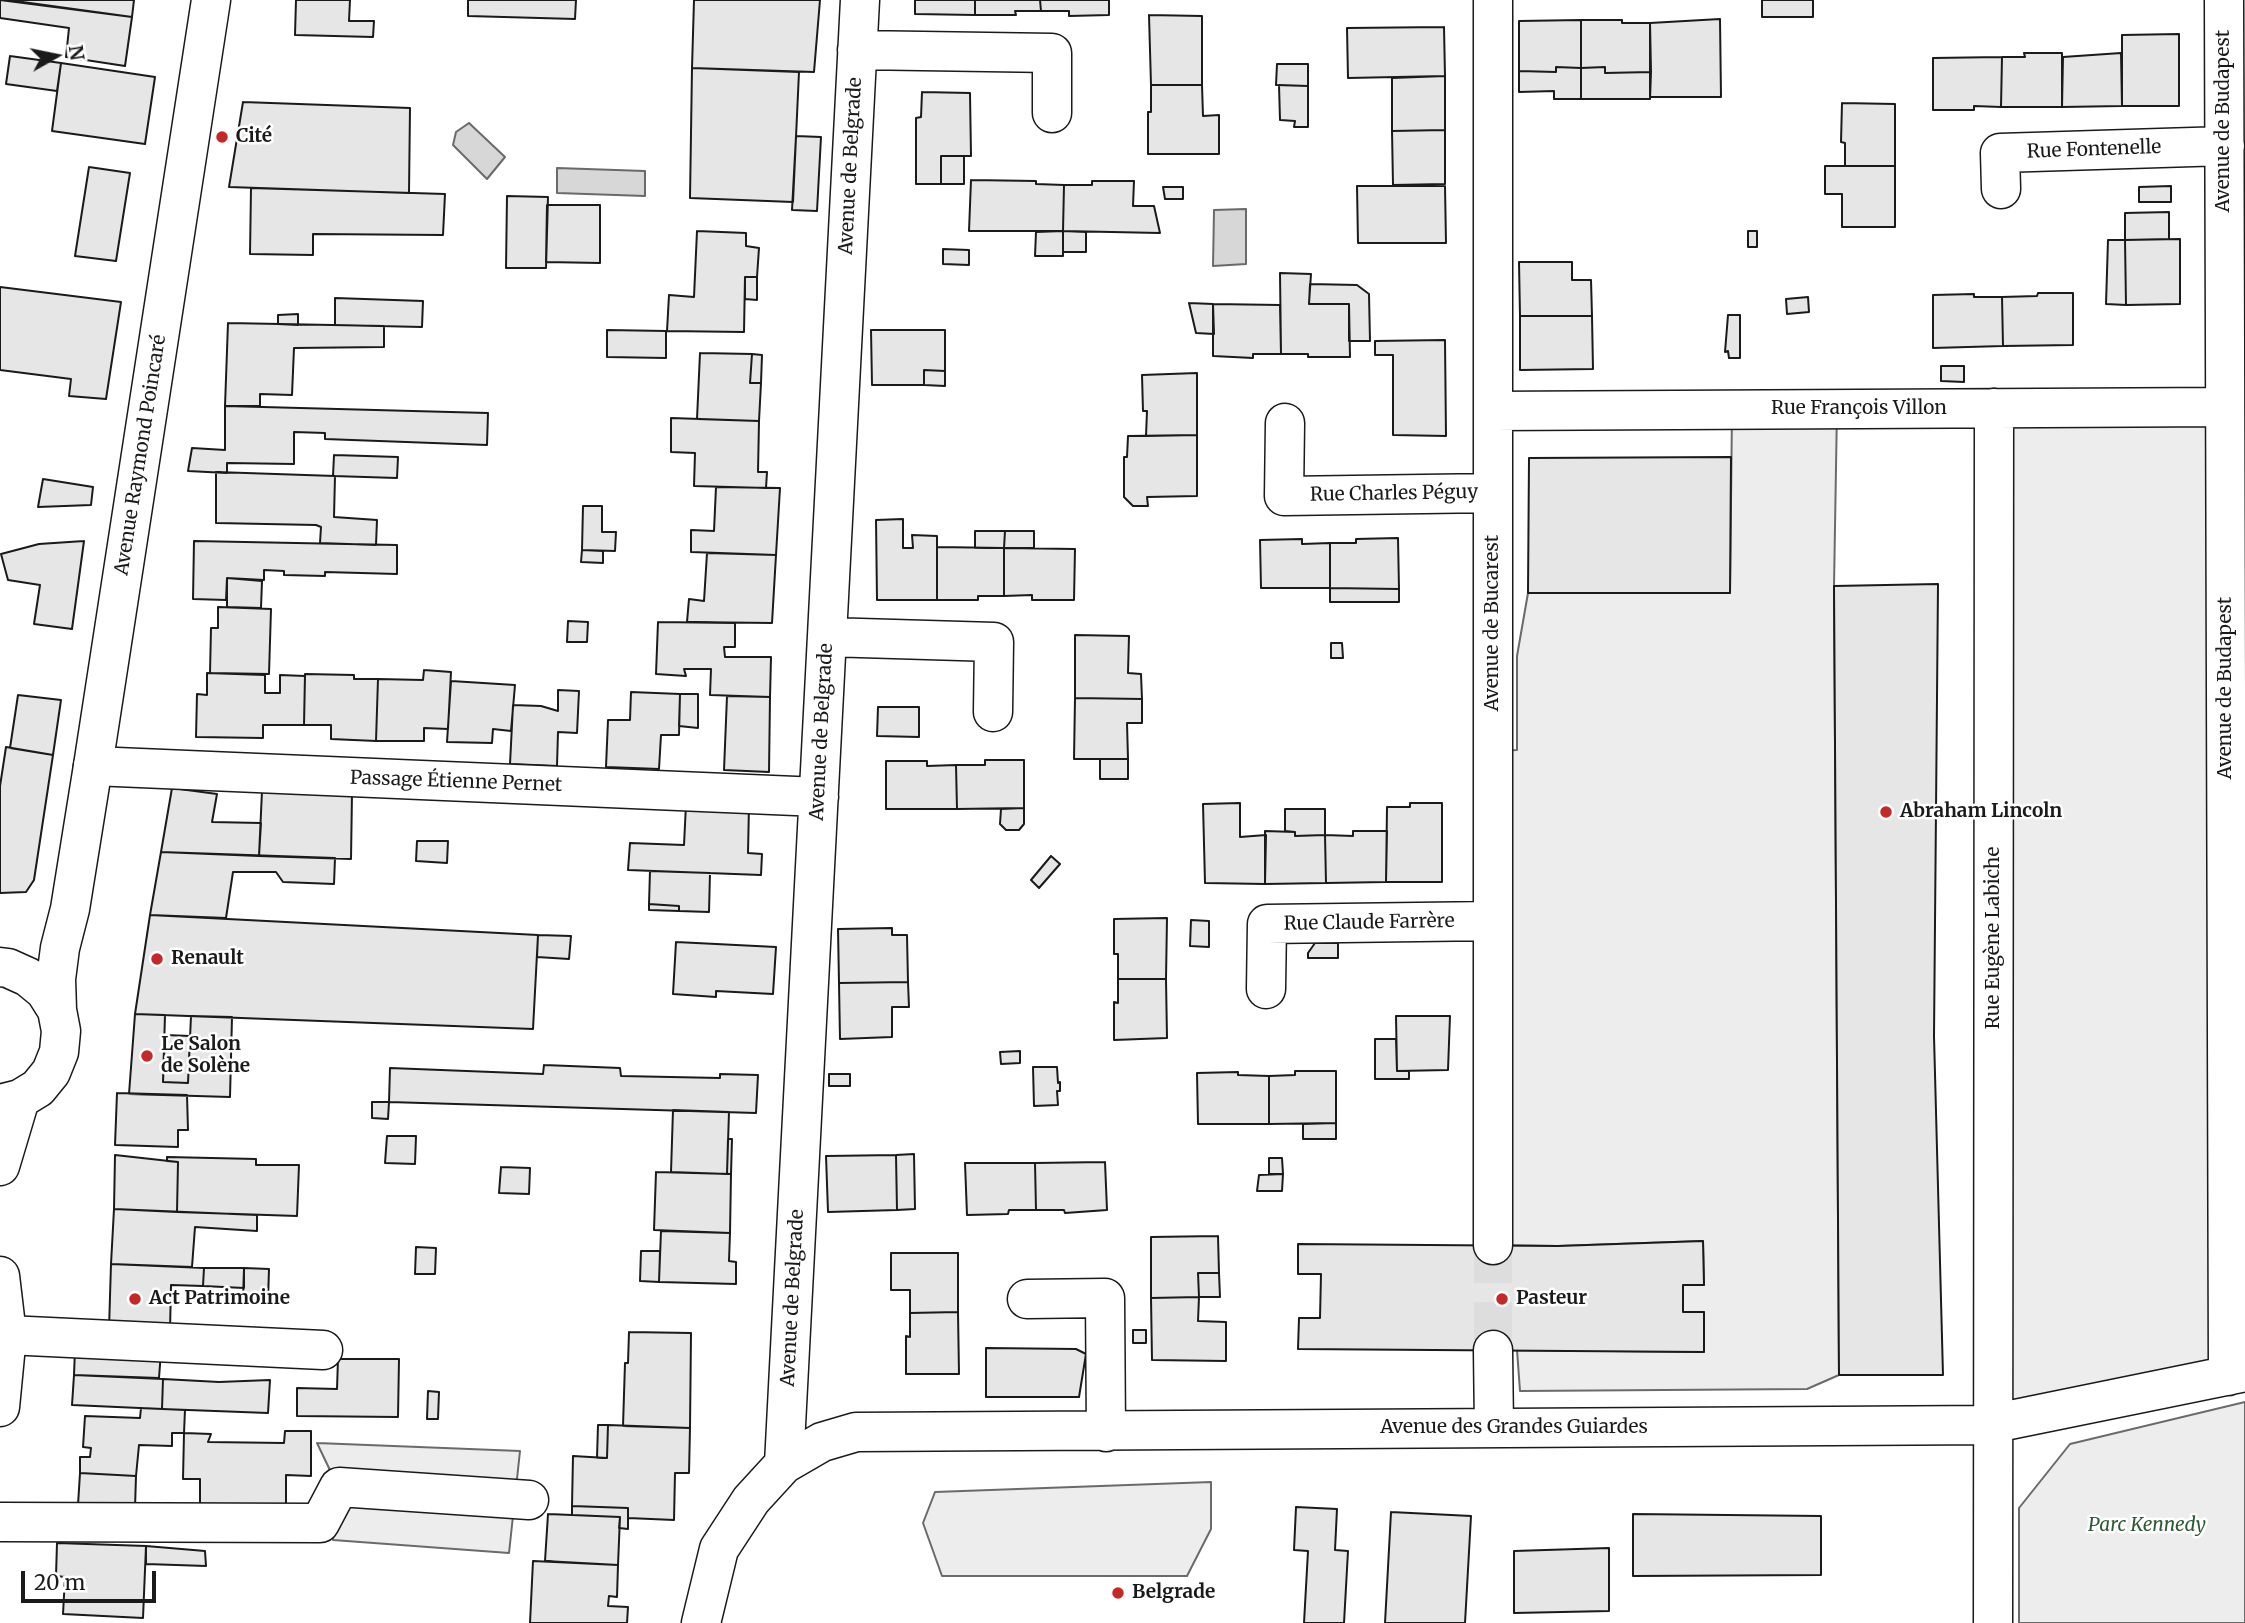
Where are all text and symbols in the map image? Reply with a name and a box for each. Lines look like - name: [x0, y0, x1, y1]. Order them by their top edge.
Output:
- north arrow: [21, 21, 91, 91]
- street label: Avenue de Budapest: [2213, 30, 2235, 212]
- text: N: [64, 43, 90, 62]
- street label: Avenue de Belgrade: [835, 77, 867, 255]
- place label: Cité: [236, 126, 272, 148]
- marker: Cité: [214, 129, 230, 145]
- street label: Rue Fontenelle: [2026, 136, 2162, 164]
- street label: Avenue Raymond Poincaré: [111, 333, 171, 577]
- street label: Rue François Villon: [1771, 398, 1947, 420]
- street label: Rue Charles Péguy: [1310, 481, 1478, 507]
- street label: Avenue de Bucarest: [1482, 535, 1504, 711]
- street label: Avenue de Budapest: [2215, 597, 2237, 779]
- street label: Avenue de Belgrade: [806, 643, 838, 821]
- street label: Passage Étienne Pernet: [349, 767, 563, 797]
- place label: Abraham Lincoln: [1900, 801, 2062, 823]
- marker: Abraham Lincoln: [1878, 804, 1894, 820]
- street label: Rue Eugène Labiche: [1983, 847, 2005, 1029]
- street label: Rue Claude Farrère: [1283, 910, 1455, 936]
- place label: Renault: [171, 948, 244, 970]
- marker: Renault: [149, 951, 165, 967]
- place label: Le Salon de Solène: [161, 1034, 250, 1078]
- marker: Le Salon de Solène: [139, 1048, 155, 1064]
- street label: Avenue de Belgrade: [777, 1209, 809, 1387]
- place label: Act Patrimoine: [149, 1288, 290, 1310]
- place label: Pasteur: [1516, 1288, 1587, 1310]
- marker: Act Patrimoine: [127, 1291, 143, 1307]
- marker: Pasteur: [1494, 1291, 1510, 1307]
- street label: Avenue des Grandes Guiardes: [1380, 1417, 1648, 1439]
- park label: Parc Kennedy: [2088, 1515, 2206, 1537]
- scale bar: [24, 1556, 159, 1600]
- text: 20 m: [34, 1569, 85, 1596]
- place label: Belgrade: [1132, 1582, 1215, 1604]
- marker: Belgrade: [1110, 1585, 1126, 1601]

